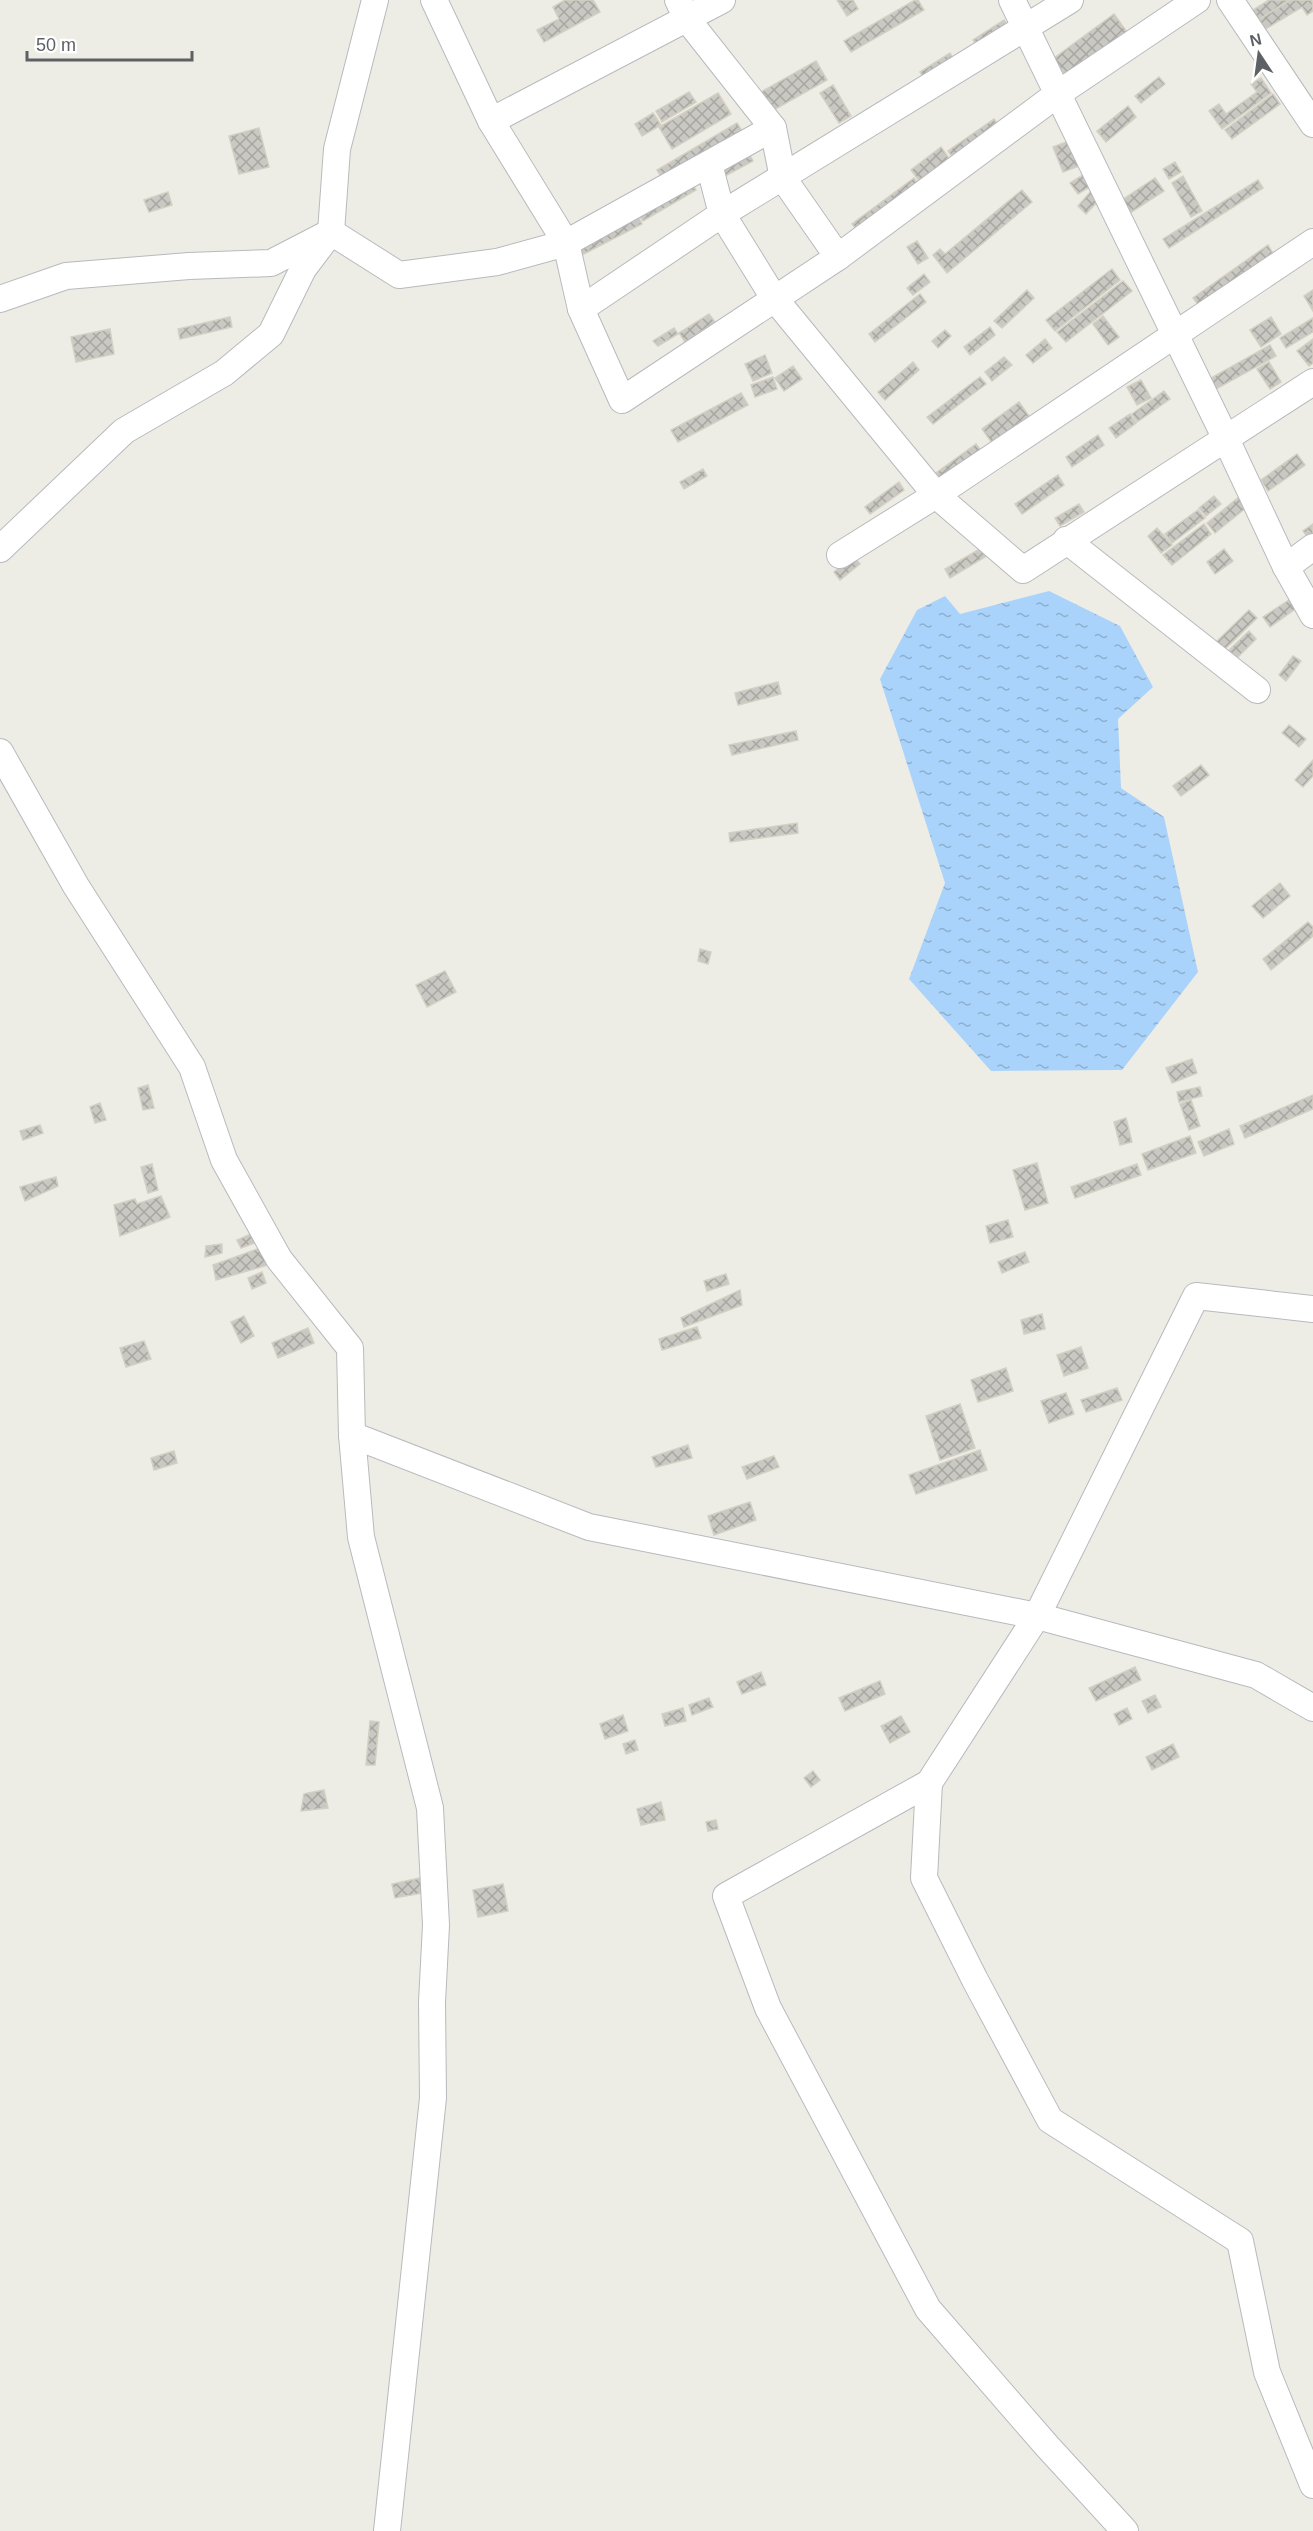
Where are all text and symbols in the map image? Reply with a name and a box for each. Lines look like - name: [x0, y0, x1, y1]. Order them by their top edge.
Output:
- scale bar: [27, 24, 192, 62]
- north arrow: [1229, 24, 1289, 84]
- text: N: [1248, 30, 1263, 49]
- text: 50 m: [36, 35, 76, 55]

